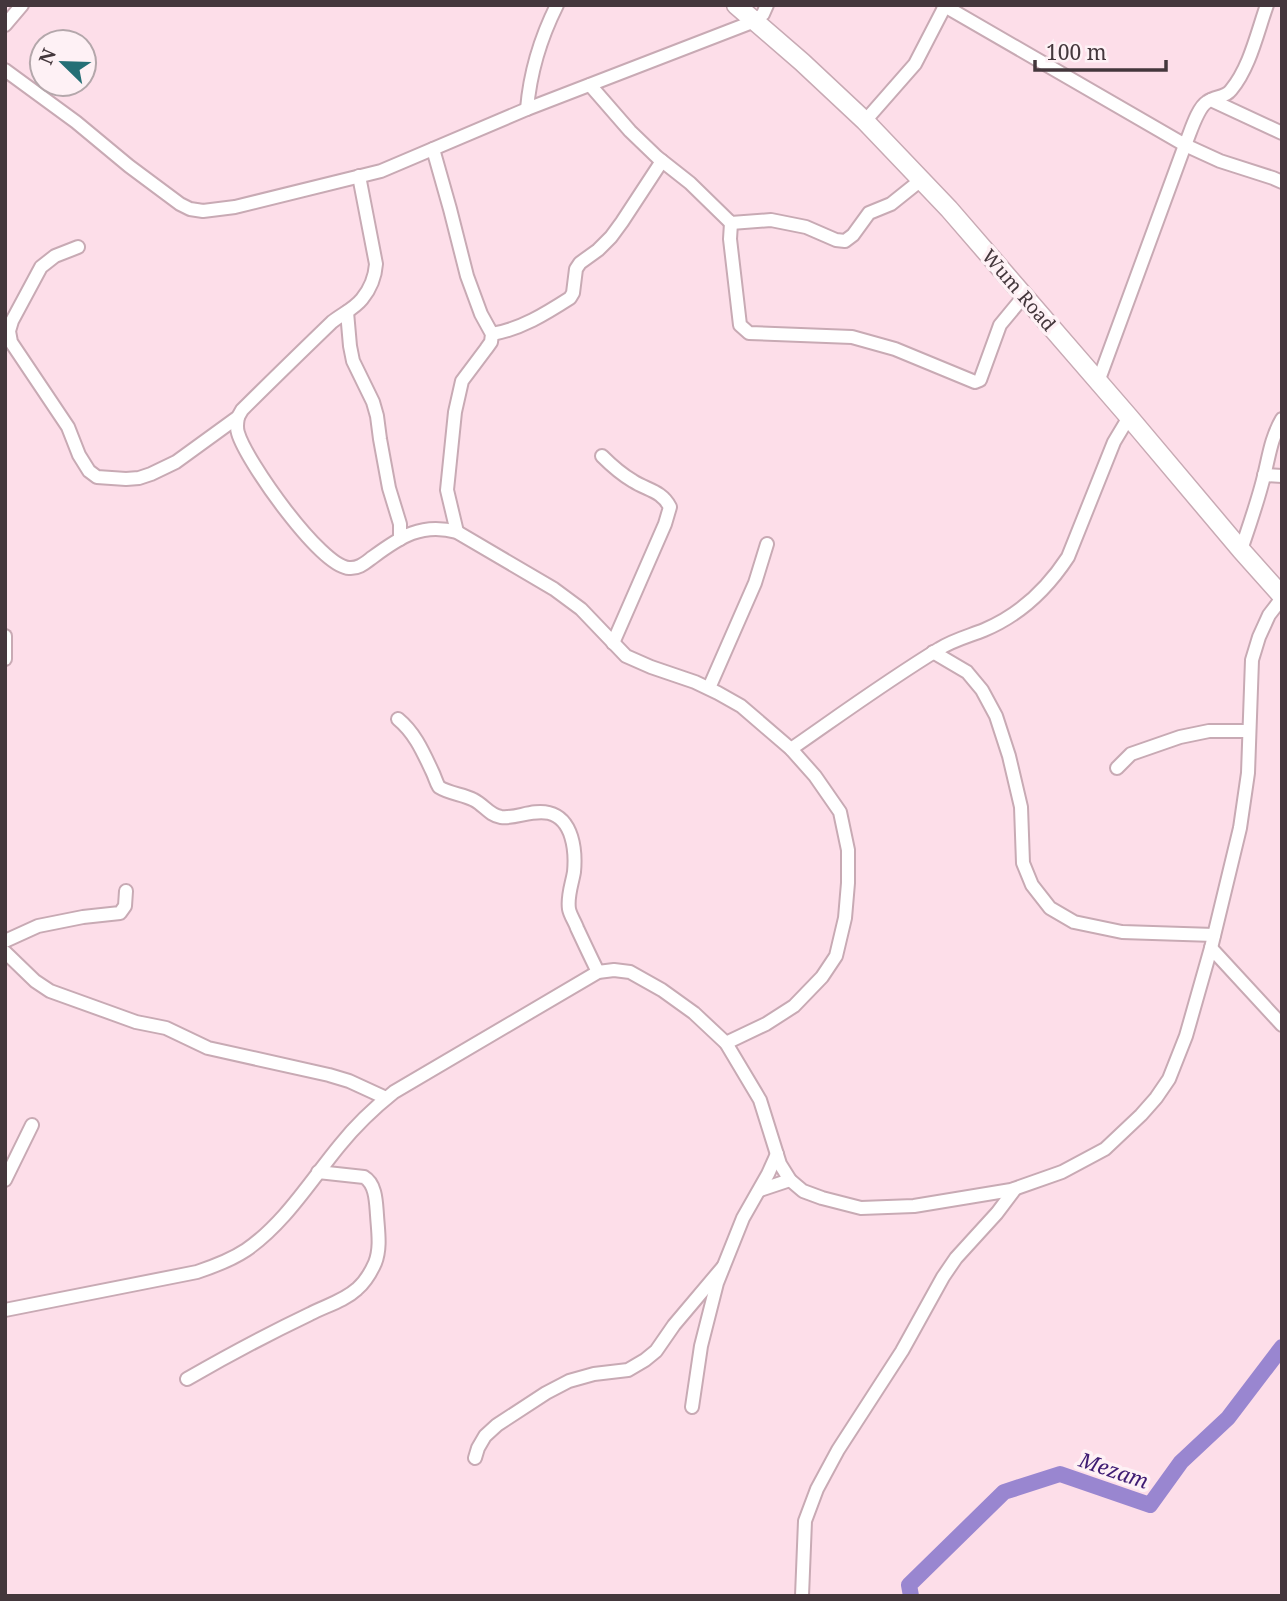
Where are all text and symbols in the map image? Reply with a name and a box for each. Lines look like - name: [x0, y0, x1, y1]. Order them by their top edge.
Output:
- north arrow: [28, 28, 98, 98]
- scale bar: [1035, 28, 1166, 72]
- text: 100 m: [1046, 38, 1107, 66]
- text: N: [32, 44, 62, 68]
- street label: Wum Road: [976, 243, 1062, 337]
- water label: Mezam: [1075, 1445, 1153, 1495]

